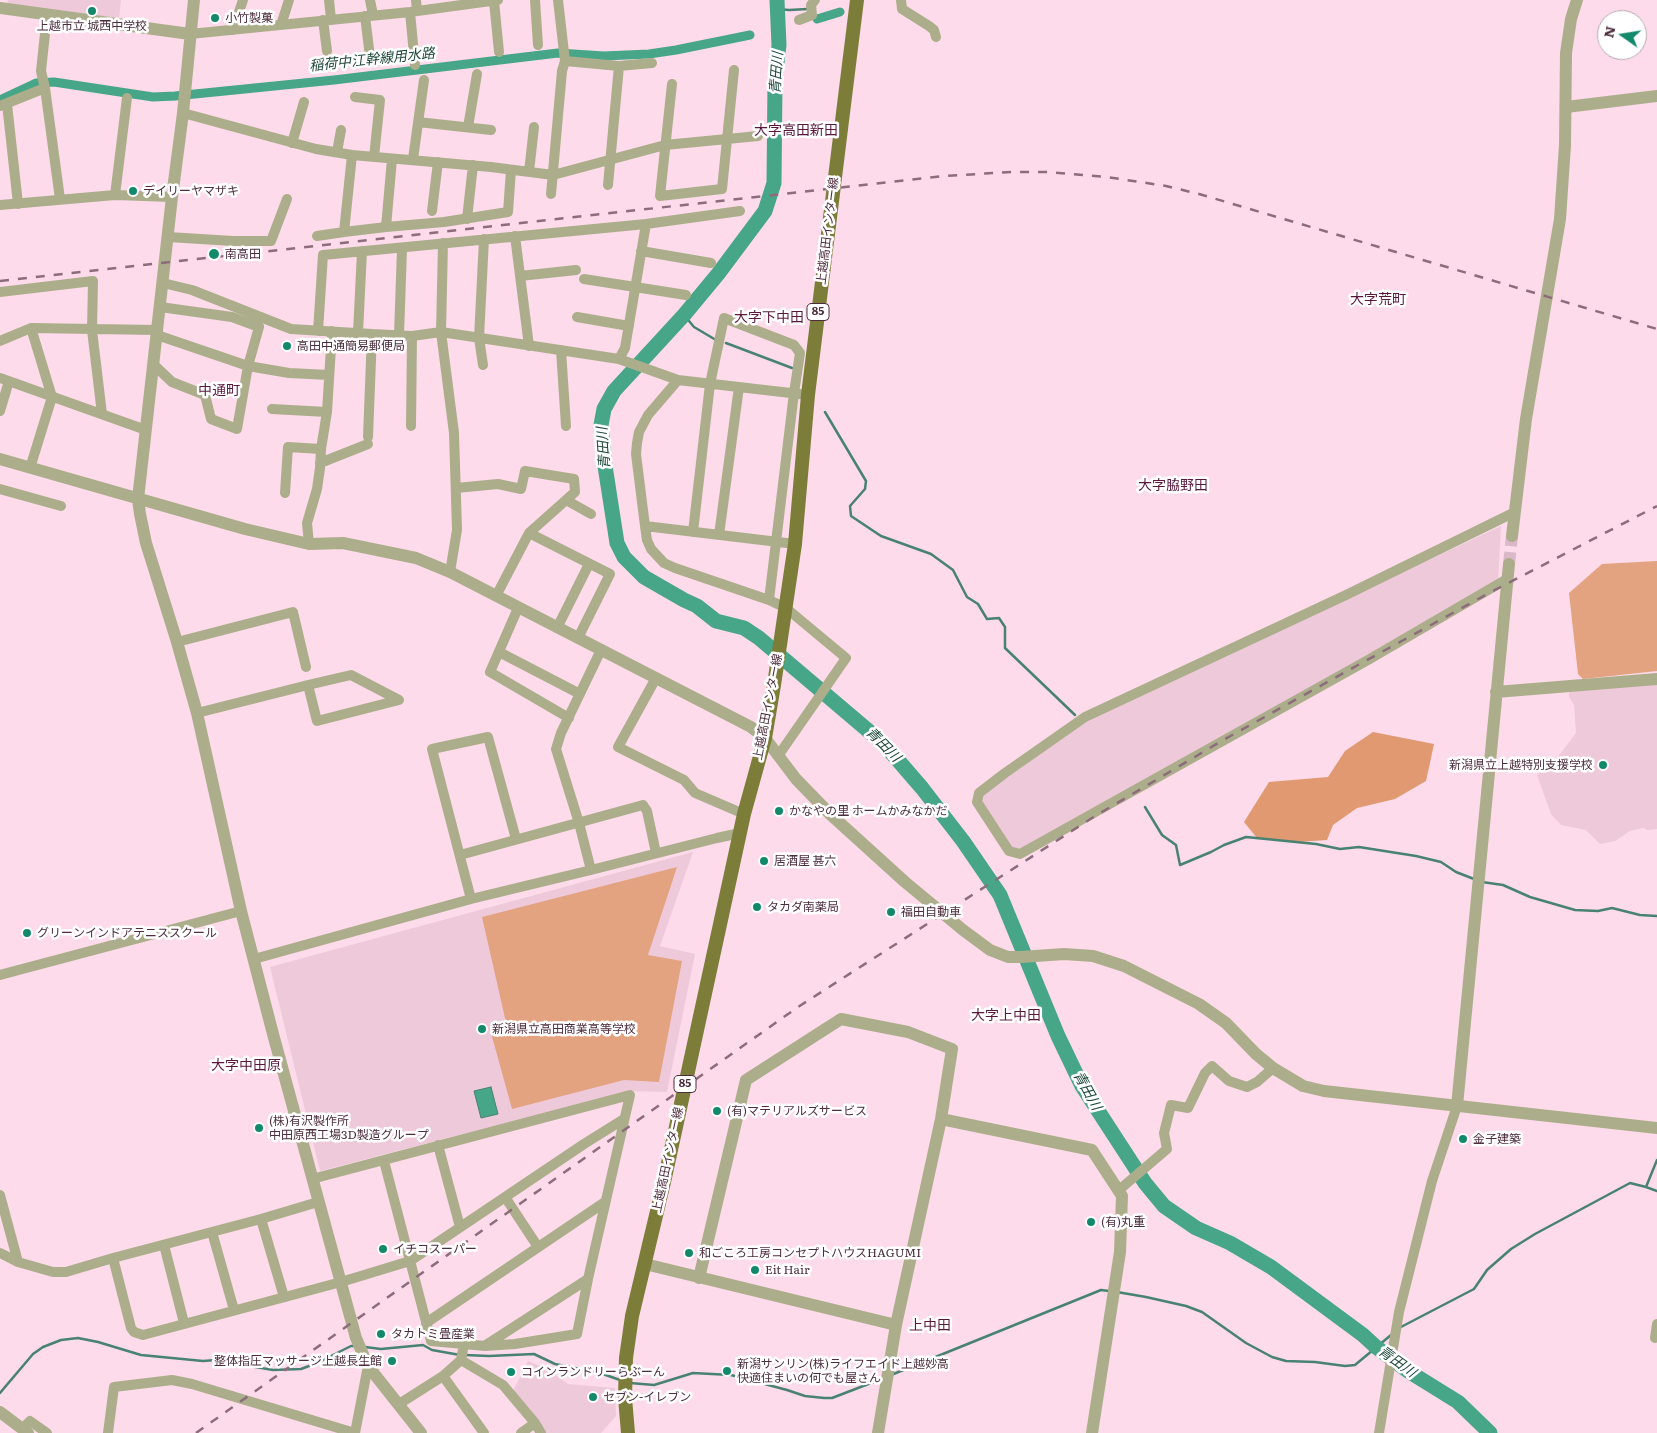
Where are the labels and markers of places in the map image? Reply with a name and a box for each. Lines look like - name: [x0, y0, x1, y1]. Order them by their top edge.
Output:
- marker: 上越市立 城西中学校: [86, 5, 98, 17]
- place label: 小竹製菓: [225, 11, 273, 25]
- marker: 小竹製菓: [209, 12, 221, 24]
- place label: 上越市立 城西中学校: [37, 19, 147, 33]
- place label: デイリーヤマザキ: [143, 184, 239, 198]
- marker: デイリーヤマザキ: [127, 185, 139, 197]
- marker: 南高田: [207, 247, 221, 261]
- place label: 南高田: [225, 247, 261, 261]
- place label: 高田中通簡易郵便局: [297, 339, 405, 353]
- marker: 高田中通簡易郵便局: [281, 340, 293, 352]
- place label: 新潟県立上越特別支援学校: [1449, 758, 1593, 772]
- marker: 新潟県立上越特別支援学校: [1597, 759, 1609, 771]
- place label: かなやの里 ホームかみなかだ: [789, 804, 947, 818]
- marker: かなやの里 ホームかみなかだ: [773, 805, 785, 817]
- place label: 居酒屋 甚六: [774, 854, 836, 868]
- marker: 居酒屋 甚六: [758, 855, 770, 867]
- place label: タカダ南薬局: [767, 900, 839, 914]
- marker: タカダ南薬局: [751, 901, 763, 913]
- place label: 福田自動車: [901, 905, 961, 919]
- marker: 福田自動車: [885, 906, 897, 918]
- place label: グリーンインドアテニススクール: [37, 926, 217, 940]
- marker: グリーンインドアテニススクール: [21, 927, 33, 939]
- place label: 新潟県立高田商業高等学校: [492, 1022, 636, 1036]
- marker: 新潟県立高田商業高等学校: [476, 1023, 488, 1035]
- place label: (有)マテリアルズサービス: [727, 1104, 867, 1118]
- marker: (有)マテリアルズサービス: [711, 1105, 723, 1117]
- place label: (株)有沢製作所 中田原西工場3D製造グループ: [269, 1114, 429, 1142]
- marker: (株)有沢製作所 中田原西工場3D製造グループ: [253, 1122, 265, 1134]
- place label: 金子建築: [1473, 1132, 1521, 1146]
- marker: 金子建築: [1457, 1133, 1469, 1145]
- place label: (有)丸重: [1101, 1215, 1145, 1229]
- marker: (有)丸重: [1085, 1216, 1097, 1228]
- place label: イチコスーパー: [393, 1242, 477, 1256]
- marker: イチコスーパー: [377, 1243, 389, 1255]
- place label: 和ごころ工房コンセプトハウスHAGUMI: [699, 1246, 921, 1260]
- marker: 和ごころ工房コンセプトハウスHAGUMI: [683, 1247, 695, 1259]
- place label: Eit Hair: [765, 1263, 810, 1277]
- marker: Eit Hair: [749, 1264, 761, 1276]
- place label: タカトミ畳産業: [391, 1327, 475, 1341]
- marker: タカトミ畳産業: [375, 1328, 387, 1340]
- place label: 整体指圧マッサージ上越長生館: [214, 1354, 382, 1368]
- marker: 整体指圧マッサージ上越長生館: [386, 1355, 398, 1367]
- place label: 新潟サンリン(株)ライフエイド上越妙高 快適住まいの何でも屋さん: [737, 1357, 949, 1385]
- place label: コインランドリーらぶーん: [521, 1365, 665, 1379]
- marker: 新潟サンリン(株)ライフエイド上越妙高 快適住まいの何でも屋さん: [721, 1365, 733, 1377]
- marker: コインランドリーらぶーん: [505, 1366, 517, 1378]
- place label: セブン-イレブン: [603, 1390, 691, 1404]
- marker: セブン-イレブン: [587, 1391, 599, 1403]

